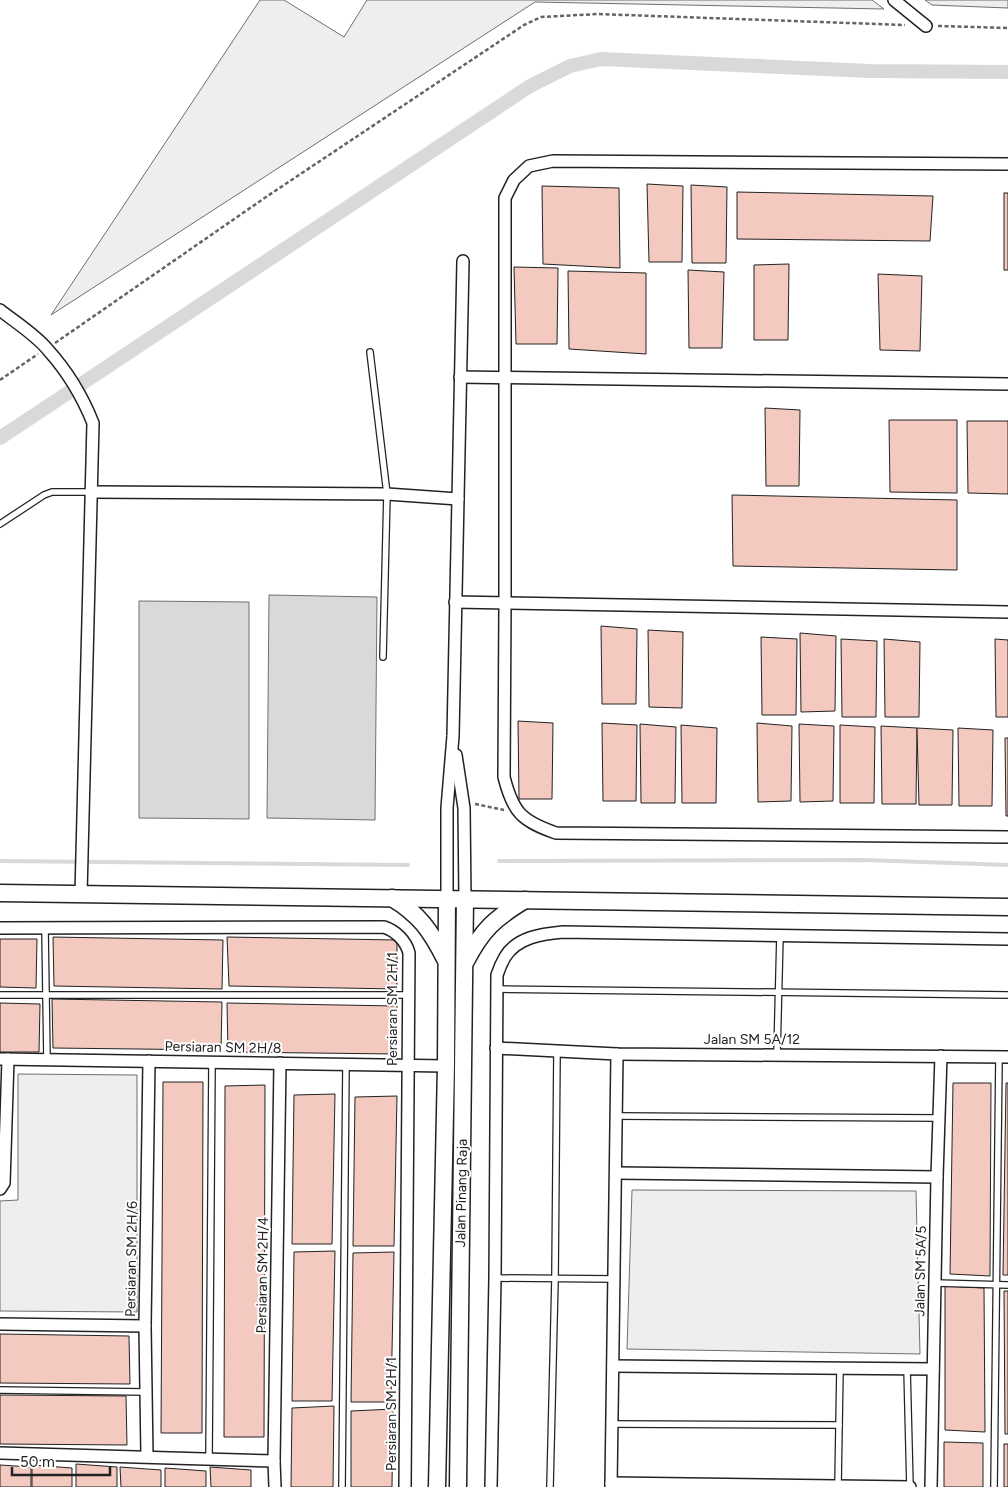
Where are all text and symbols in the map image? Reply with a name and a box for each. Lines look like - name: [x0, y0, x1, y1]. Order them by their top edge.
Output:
- street label: Persiaran SM 2H/1: [384, 952, 401, 1066]
- street label: Jalan SM 5A/12: [704, 1031, 800, 1048]
- street label: Persiaran SM 2H/8: [165, 1038, 281, 1057]
- street label: Jalan Pinang Raja: [452, 1139, 471, 1247]
- street label: Persiaran SM 2H/6: [122, 1201, 141, 1317]
- street label: Persiaran SM 2H/4: [253, 1216, 272, 1334]
- street label: Jalan SM 5A/5: [911, 1225, 930, 1317]
- street label: Persiaran SM 2H/1: [383, 1357, 400, 1471]
- scale bar: [12, 1444, 110, 1476]
- text: 50 m: [20, 1453, 55, 1471]

